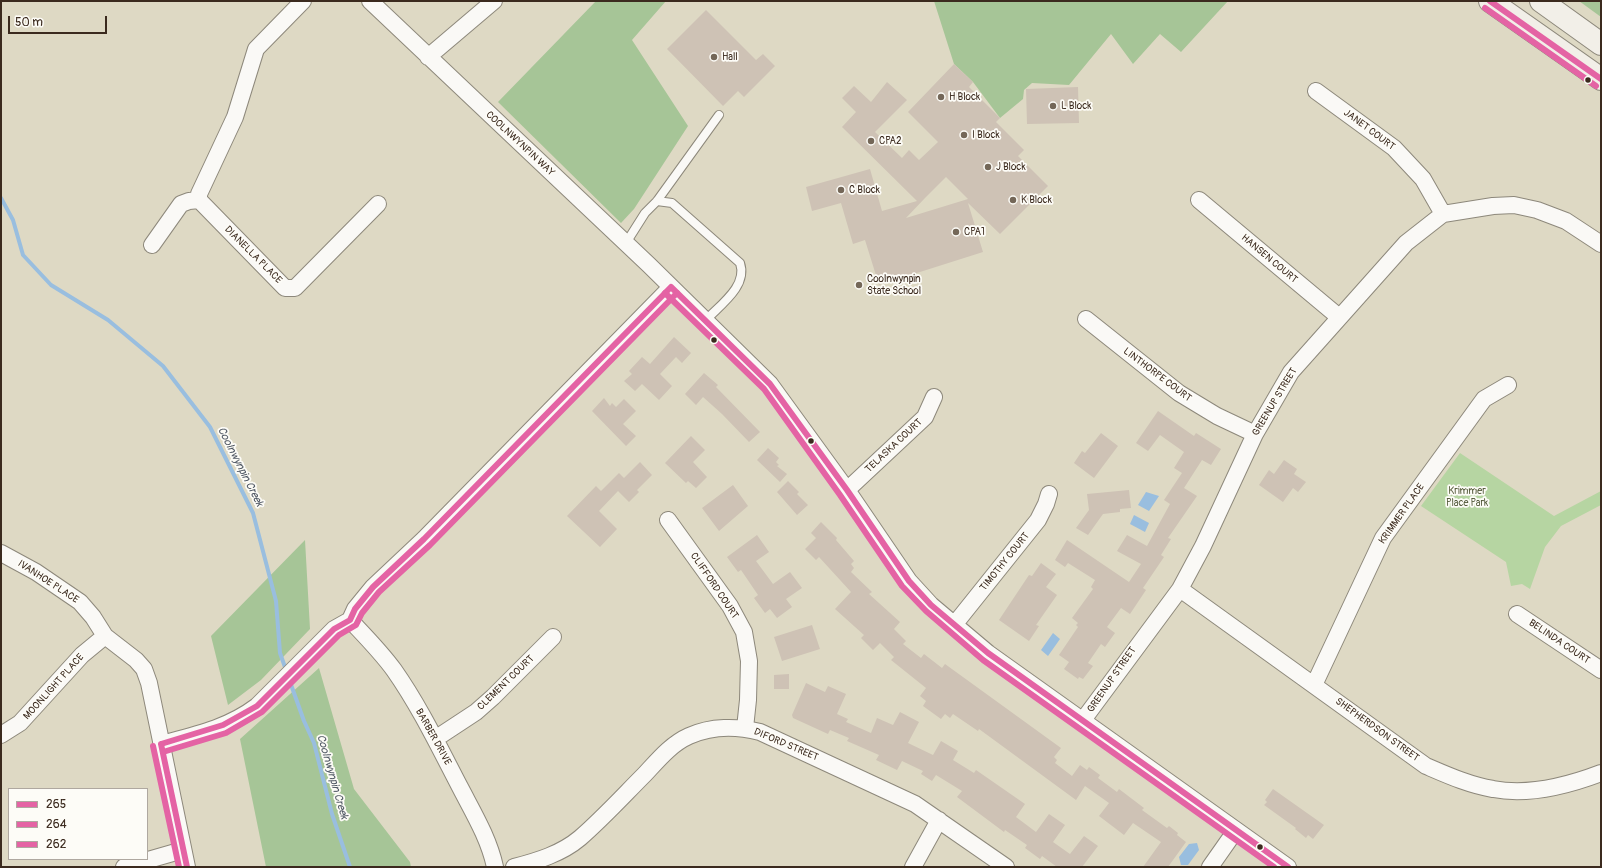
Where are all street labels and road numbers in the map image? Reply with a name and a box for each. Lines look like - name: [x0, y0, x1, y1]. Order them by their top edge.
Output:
- street label: JANET COURT: [1341, 107, 1397, 153]
- street label: COOLNWYNPIN WAY: [483, 109, 557, 179]
- street label: DIANELLA PLACE: [222, 224, 284, 286]
- street label: HANSEN COURT: [1238, 232, 1300, 286]
- street label: LINTHORPE COURT: [1121, 345, 1193, 405]
- street label: GREENUP STREET: [1250, 366, 1300, 438]
- street label: TELASKA COURT: [863, 417, 925, 475]
- street label: KRIMMER PLACE: [1377, 481, 1427, 547]
- street label: TIMOTHY COURT: [978, 530, 1032, 594]
- street label: CLIFFORD COURT: [687, 551, 741, 621]
- street label: IVANHOE PLACE: [15, 558, 81, 606]
- street label: BELINDA COURT: [1526, 617, 1592, 667]
- street label: GREENUP STREET: [1085, 645, 1139, 715]
- street label: MOONLIGHT PLACE: [21, 652, 87, 722]
- street label: CLEMENT COURT: [475, 653, 537, 713]
- street label: SHEPHERDSON STREET: [1333, 696, 1421, 764]
- street label: BARBER DRIVE: [413, 707, 453, 767]
- street label: DIFORD STREET: [752, 726, 820, 764]

